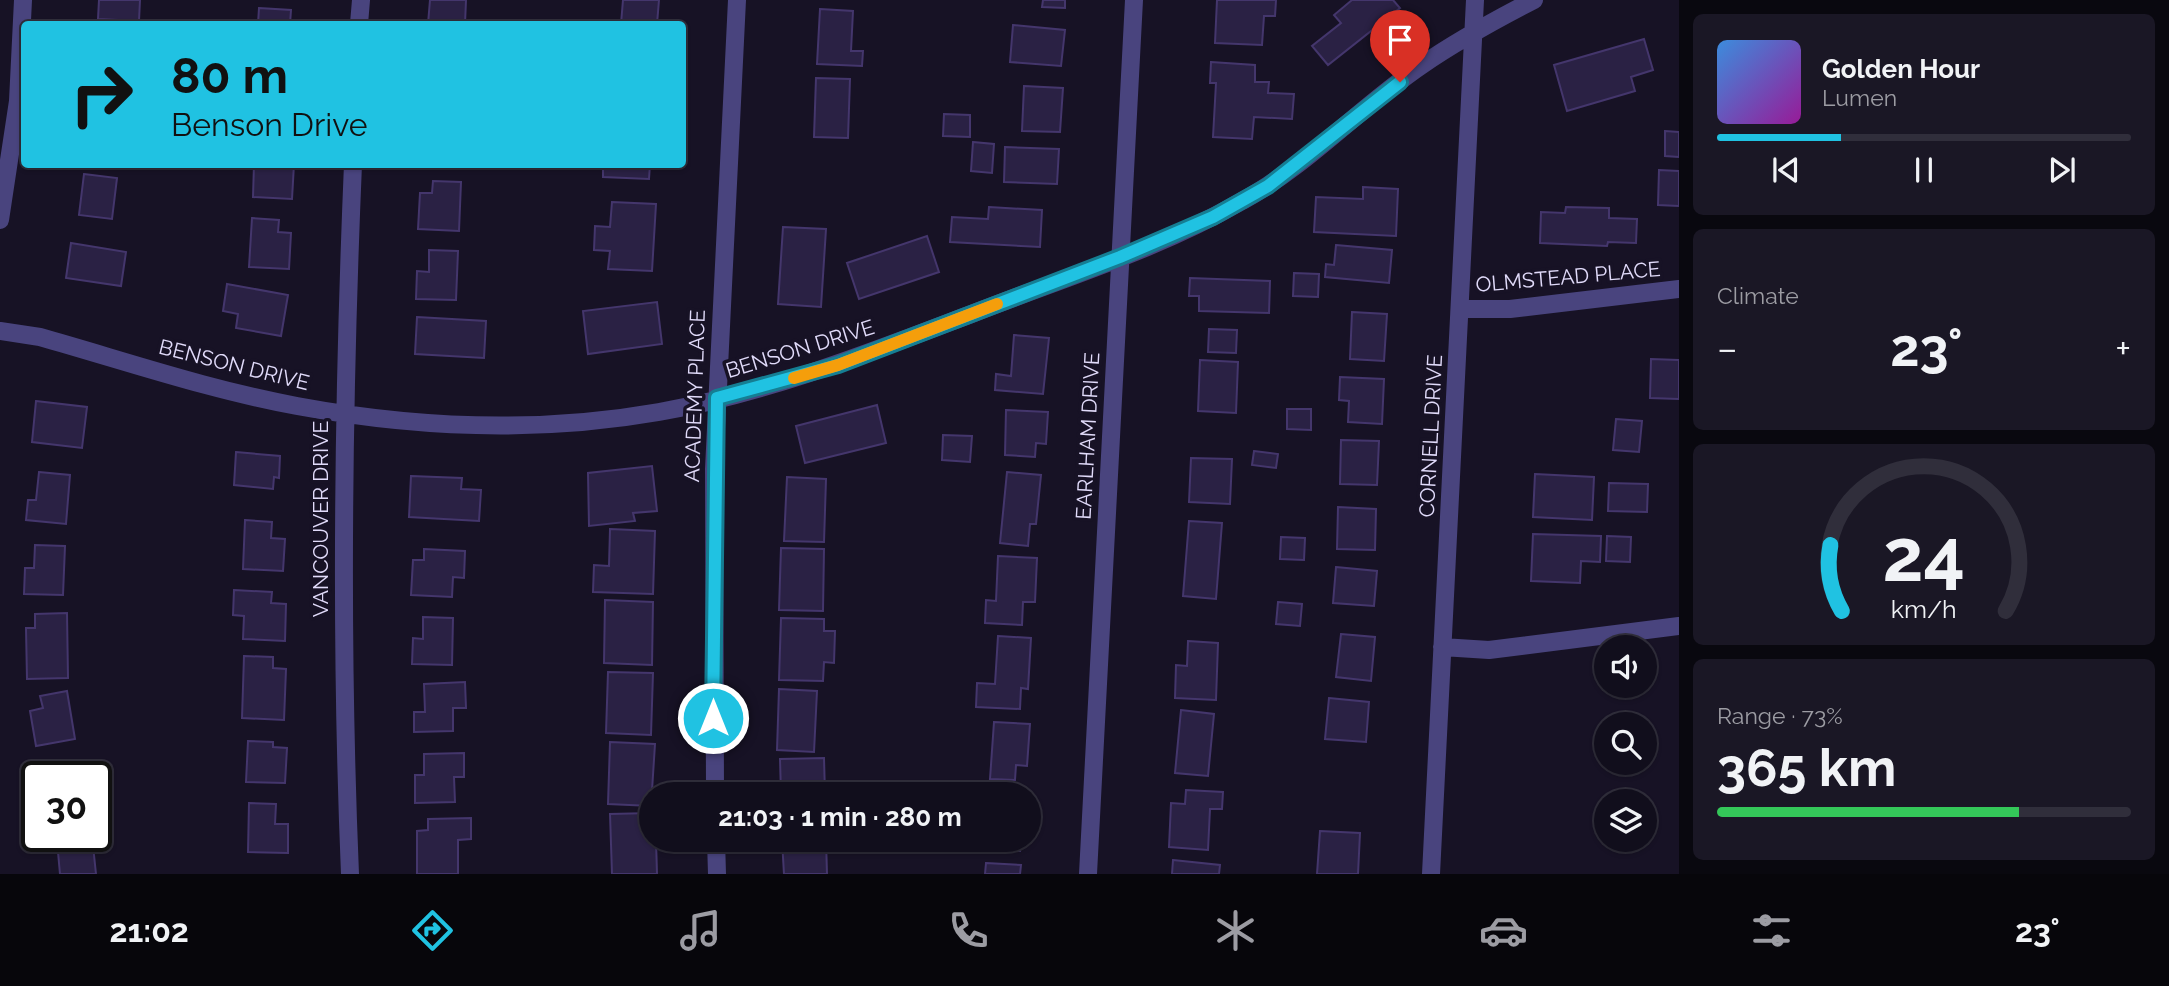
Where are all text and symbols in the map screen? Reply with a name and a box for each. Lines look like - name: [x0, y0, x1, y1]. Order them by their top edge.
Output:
- pin: [1370, 10, 1430, 82]
- icon: arrive: [1381, 21, 1419, 59]
- text: 80 m: [171, 47, 288, 104]
- icon: right: [56, 49, 147, 140]
- text: Golden Hour: [1822, 54, 1980, 84]
- text: Lumen: [1822, 84, 1897, 111]
- text: Benson Drive: [171, 106, 367, 143]
- icon: previous: [1767, 151, 1805, 189]
- icon: pause: [1905, 151, 1943, 189]
- icon: next: [2043, 151, 2081, 189]
- street label: OLMSTEAD PLACE: [1474, 256, 1661, 297]
- text: Climate: [1717, 282, 1799, 309]
- street label: ACADEMY PLACE: [679, 309, 710, 483]
- street label: BENSON DRIVE: [723, 314, 877, 383]
- text: 23°: [1890, 317, 1963, 378]
- text: −: [1717, 326, 1737, 371]
- text: +: [2115, 326, 2131, 371]
- street label: BENSON DRIVE: [156, 334, 312, 395]
- street label: EARLHAM DRIVE: [1071, 352, 1104, 520]
- street label: CORNELL DRIVE: [1414, 354, 1447, 518]
- street label: VANCOUVER DRIVE: [308, 421, 333, 617]
- text: 24: [1883, 513, 1965, 598]
- text: km/h: [1891, 593, 1957, 623]
- map controls: [1594, 635, 1657, 852]
- button: sound: [1594, 635, 1657, 698]
- position arrow: [676, 681, 750, 755]
- text: Range · 73%: [1717, 702, 1843, 729]
- button: search: [1594, 712, 1657, 775]
- text: 365 km: [1717, 737, 1896, 798]
- speed limit sign: 30: [21, 761, 112, 852]
- button: layers: [1594, 789, 1657, 852]
- text: 21:03 · 1 min · 280 m: [718, 802, 962, 832]
- icon: directions: [408, 906, 457, 955]
- icon: music: [676, 906, 725, 955]
- icon: phone: [944, 906, 993, 955]
- icon: climate: [1211, 906, 1260, 955]
- icon: car: [1479, 906, 1528, 955]
- icon: filters: [1747, 906, 1796, 955]
- text: 21:02: [109, 912, 189, 949]
- text: 23°: [2015, 912, 2060, 949]

